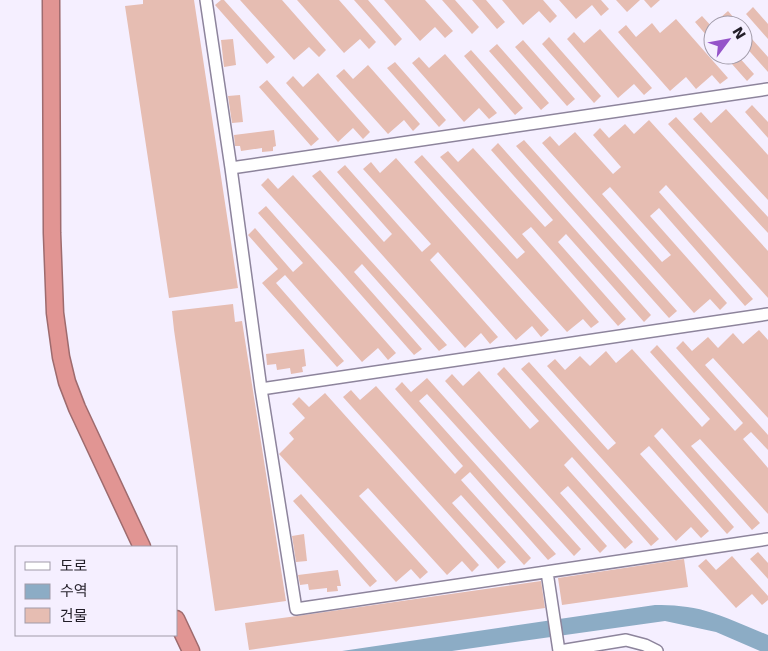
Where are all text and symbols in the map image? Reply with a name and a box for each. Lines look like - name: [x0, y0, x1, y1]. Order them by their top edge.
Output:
- north arrow: [703, 15, 753, 65]
- text: N: [729, 24, 749, 42]
- legend: [15, 546, 178, 636]
- text: 도로: [60, 557, 88, 575]
- text: 수역: [60, 582, 88, 600]
- text: 건물: [60, 607, 88, 625]

